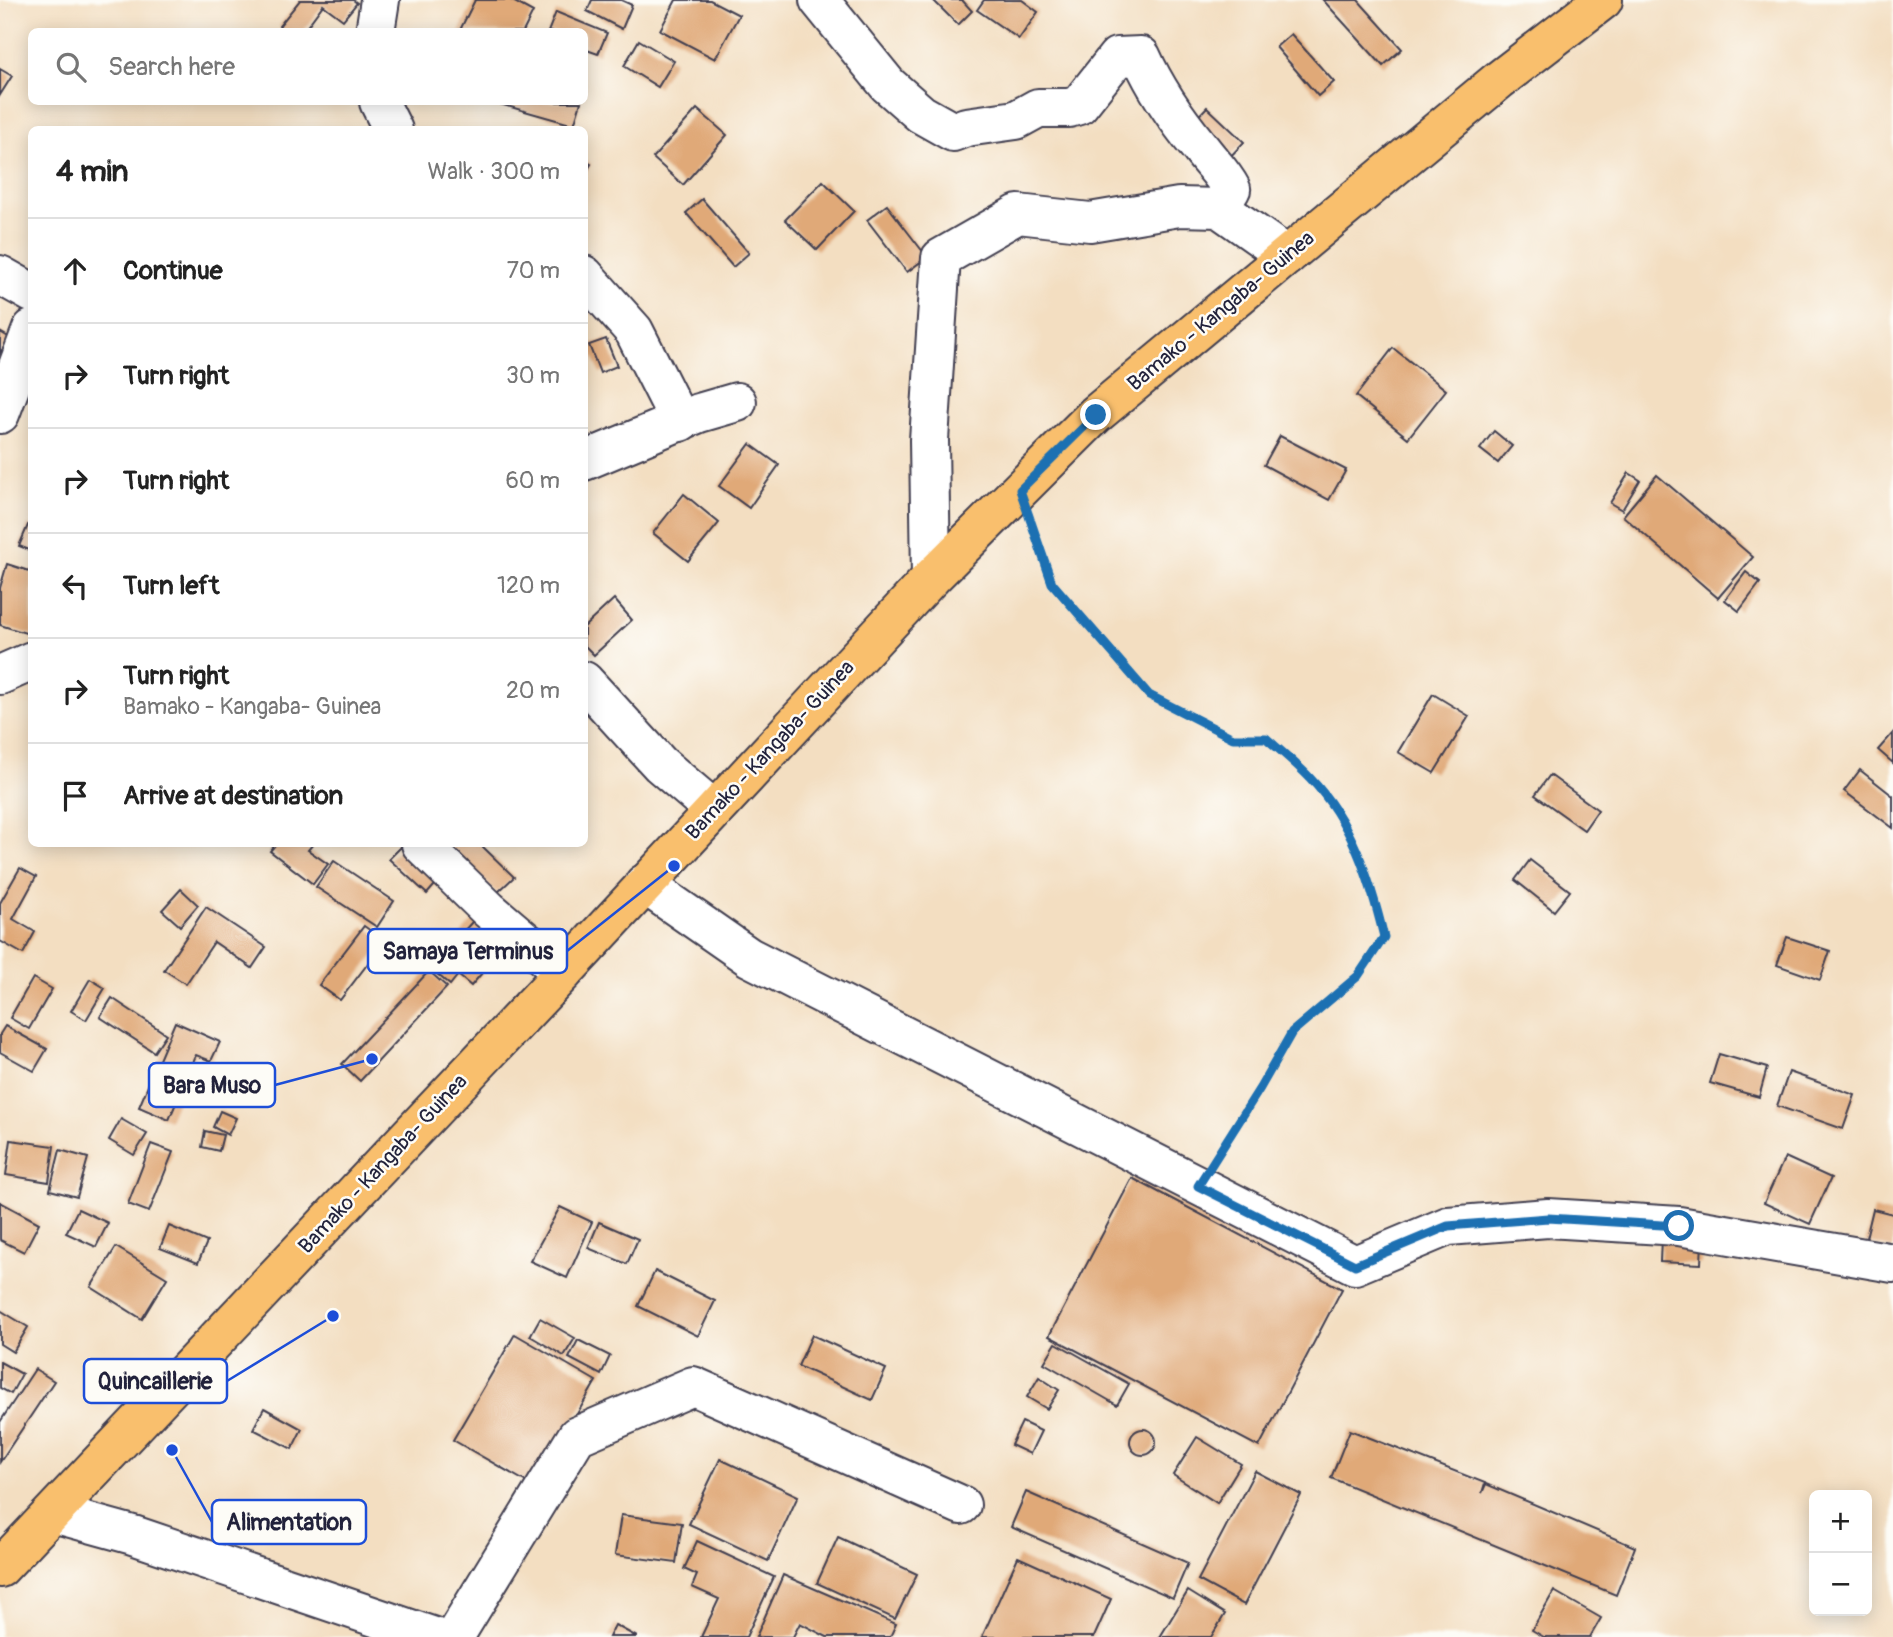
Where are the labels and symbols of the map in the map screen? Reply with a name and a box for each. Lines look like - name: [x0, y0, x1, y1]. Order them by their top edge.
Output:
- street label: Bamako - Kangaba- Guinea: [1122, 225, 1320, 397]
- route end: [1080, 399, 1111, 430]
- street label: Bamako - Kangaba- Guinea: [680, 655, 860, 845]
- callout: Samaya Terminus: [368, 929, 567, 973]
- text: Samaya Terminus: [383, 937, 554, 966]
- callout: Bara Muso: [149, 1063, 275, 1107]
- street label: Bamako - Kangaba- Guinea: [293, 1069, 473, 1259]
- text: Bara Muso: [163, 1071, 262, 1100]
- route start: [1663, 1210, 1694, 1241]
- callout: Quincaillerie: [84, 1359, 227, 1403]
- text: Quincaillerie: [98, 1367, 213, 1396]
- callout: Alimentation: [212, 1500, 366, 1544]
- text: Alimentation: [226, 1508, 352, 1537]

